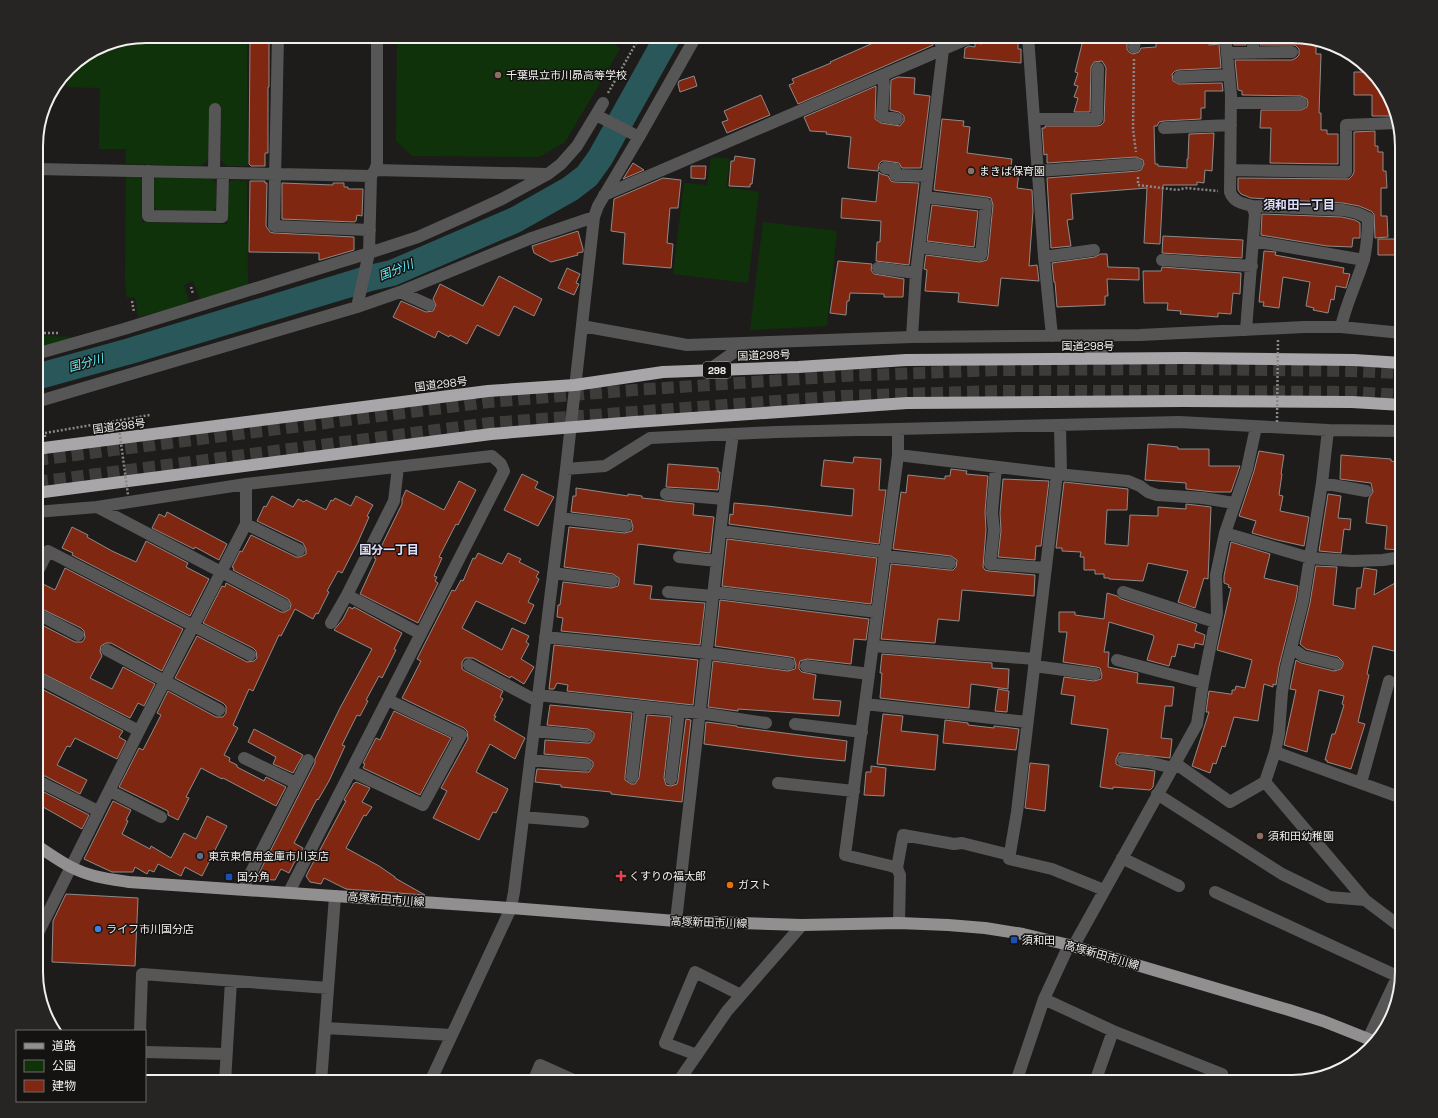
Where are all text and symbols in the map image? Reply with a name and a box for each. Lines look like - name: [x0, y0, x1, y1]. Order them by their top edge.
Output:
- place label: 千葉県立市川昴高等学校: [506, 68, 627, 82]
- marker: 千葉県立市川昴高等学校: [493, 70, 503, 80]
- place label: まきば保育園: [979, 164, 1045, 178]
- marker: まきば保育園: [966, 166, 976, 176]
- district label: 須和田一丁目: [1263, 197, 1335, 213]
- water label: 国分川: [376, 255, 418, 284]
- street label: 国道298号: [1061, 339, 1115, 353]
- street label: 国道298号: [737, 347, 791, 363]
- water label: 国分川: [66, 350, 107, 376]
- road number: 298: [703, 362, 731, 378]
- street label: 国道298号: [414, 374, 468, 394]
- street label: 国道298号: [92, 416, 146, 436]
- district label: 国分一丁目: [359, 542, 419, 558]
- place label: 須和田幼稚園: [1268, 829, 1334, 843]
- marker: 須和田幼稚園: [1255, 831, 1265, 841]
- place label: 東京東信用金庫市川支店: [208, 849, 329, 863]
- marker: 東京東信用金庫市川支店: [195, 851, 205, 861]
- place label: くすりの福太郎: [629, 869, 706, 883]
- place label: 国分角: [237, 870, 270, 884]
- marker: くすりの福太郎: [616, 871, 626, 881]
- marker: 国分角: [224, 872, 234, 882]
- place label: ガスト: [738, 878, 771, 892]
- marker: ガスト: [725, 880, 735, 890]
- street label: 高塚新田市川線: [347, 889, 425, 909]
- street label: 高塚新田市川線: [670, 914, 748, 930]
- place label: ライフ市川国分店: [106, 922, 194, 936]
- marker: ライフ市川国分店: [93, 924, 103, 934]
- place label: 須和田: [1022, 933, 1055, 947]
- marker: 須和田: [1009, 935, 1019, 945]
- street label: 高塚新田市川線: [1063, 938, 1141, 972]
- legend: [16, 1030, 146, 1102]
- text: 道路: [52, 1038, 76, 1054]
- text: 公園: [52, 1058, 76, 1074]
- text: 建物: [52, 1078, 76, 1094]

